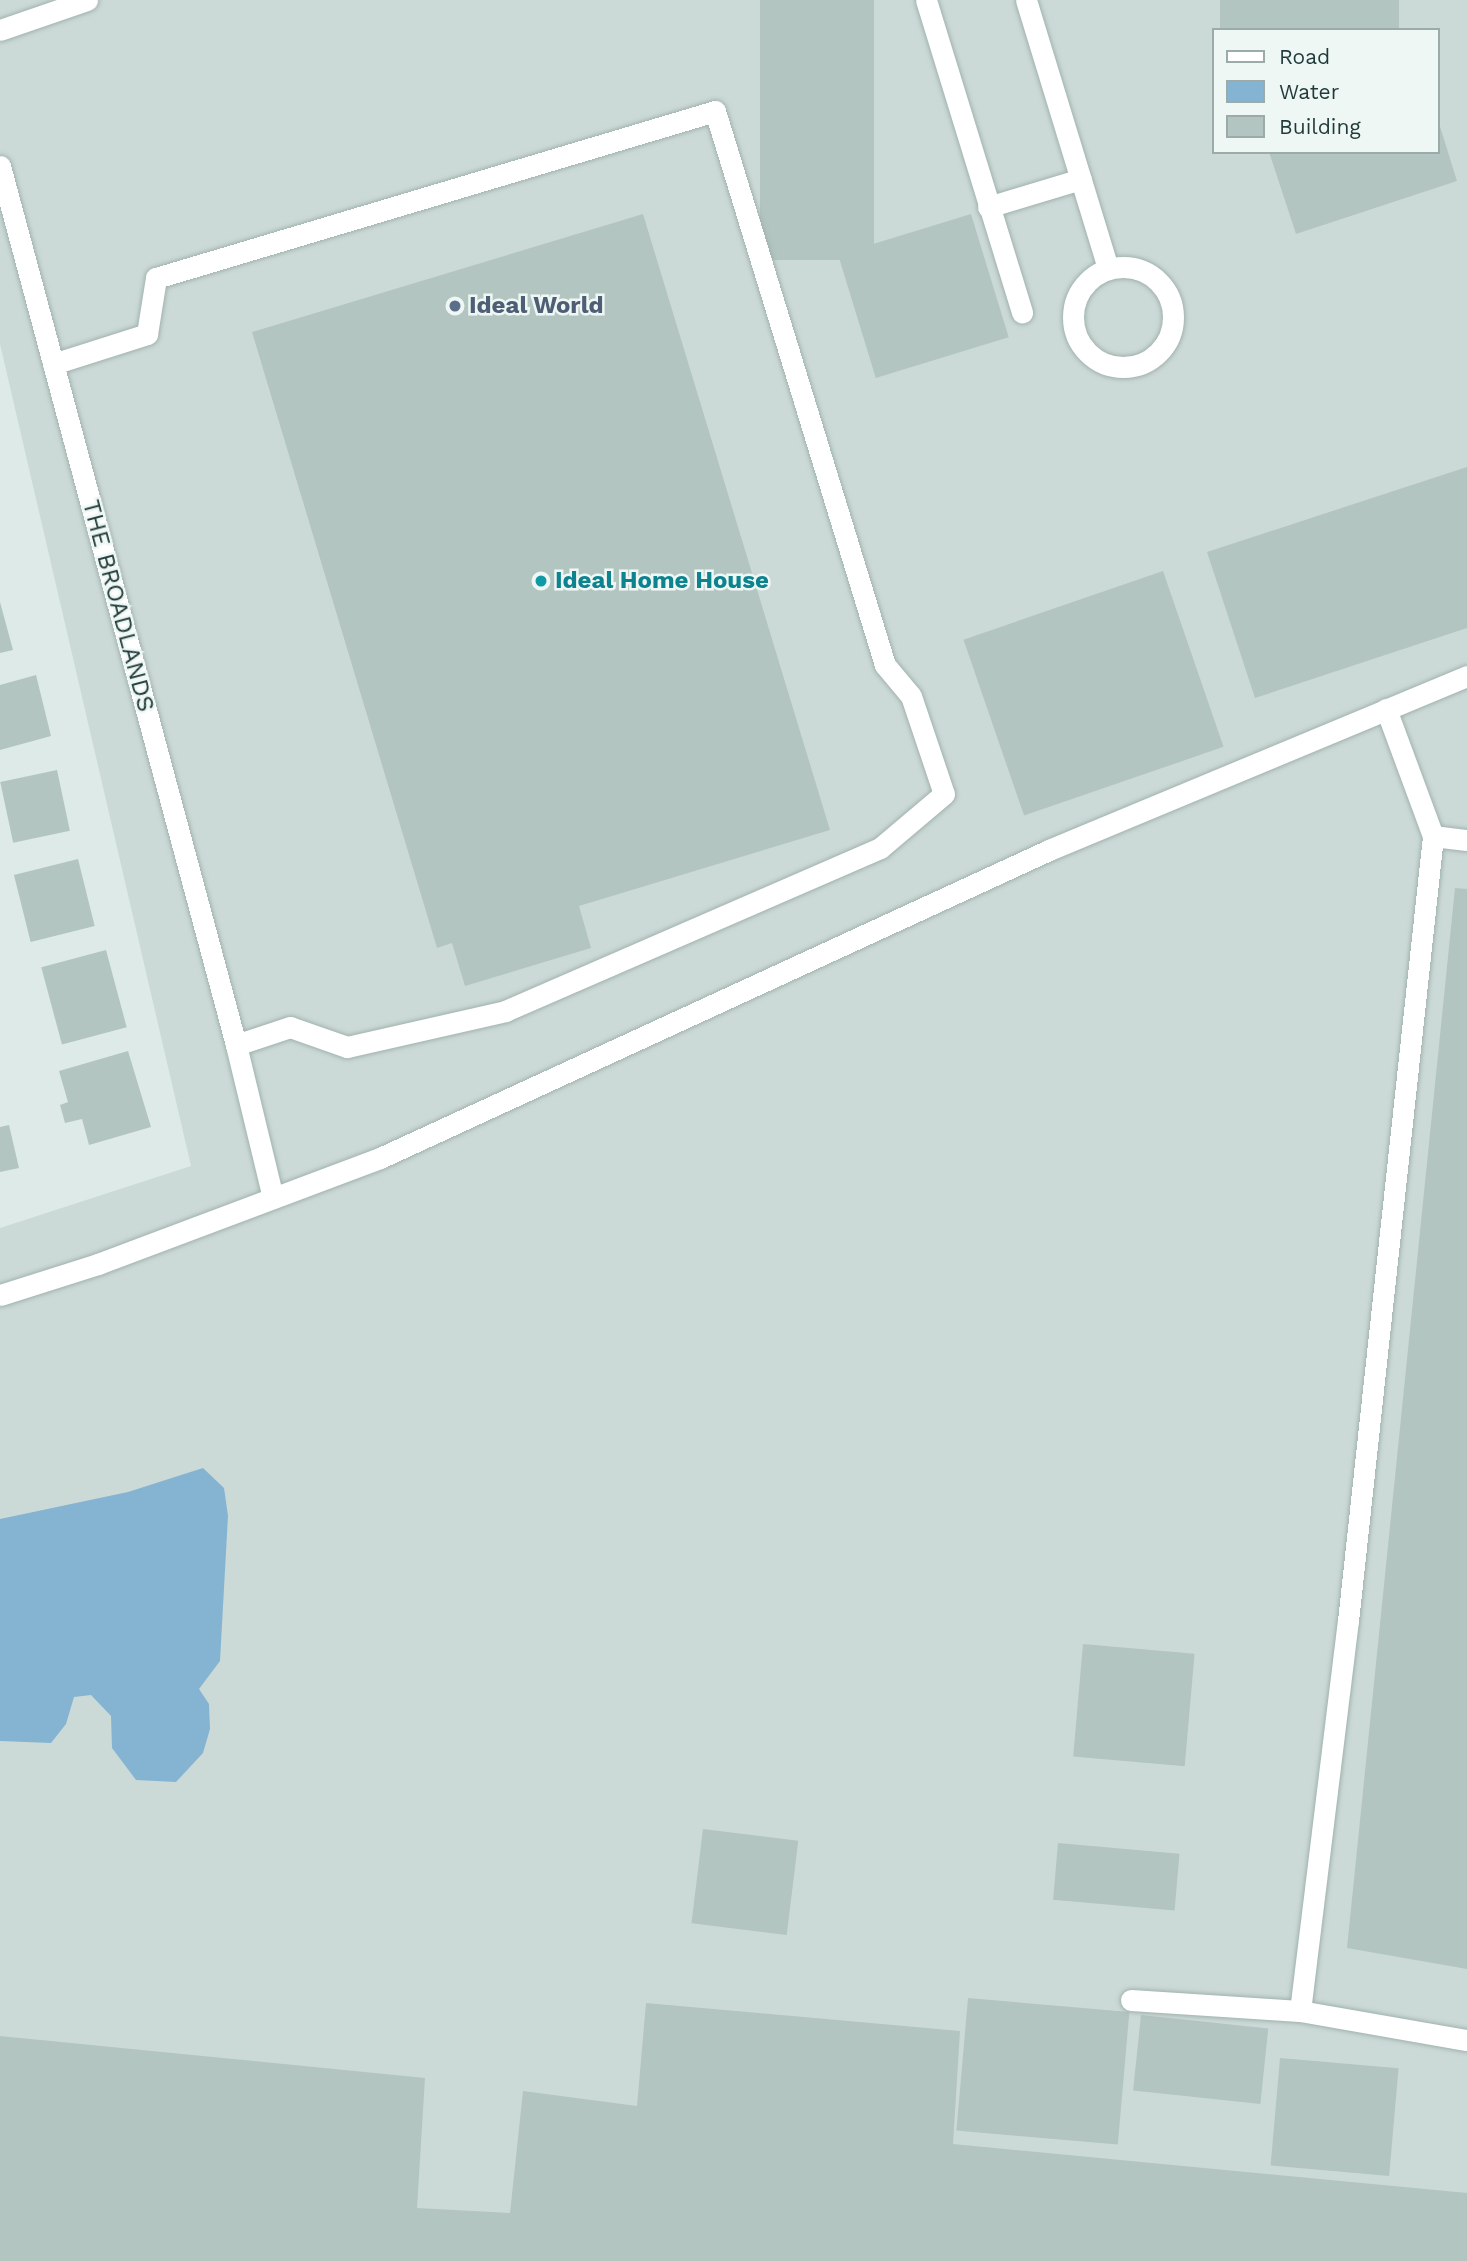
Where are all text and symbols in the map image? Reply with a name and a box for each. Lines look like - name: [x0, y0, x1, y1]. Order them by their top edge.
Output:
- legend: [1212, 28, 1439, 154]
- text: Road: [1279, 44, 1330, 69]
- text: Water: [1279, 79, 1339, 104]
- text: Building: [1279, 114, 1361, 139]
- place label: Ideal World: [469, 292, 604, 320]
- marker: Ideal World: [447, 298, 463, 314]
- street label: THE BROADLANDS: [76, 497, 160, 715]
- place label: Ideal Home House: [555, 567, 769, 595]
- marker: Ideal Home House: [533, 573, 549, 589]

